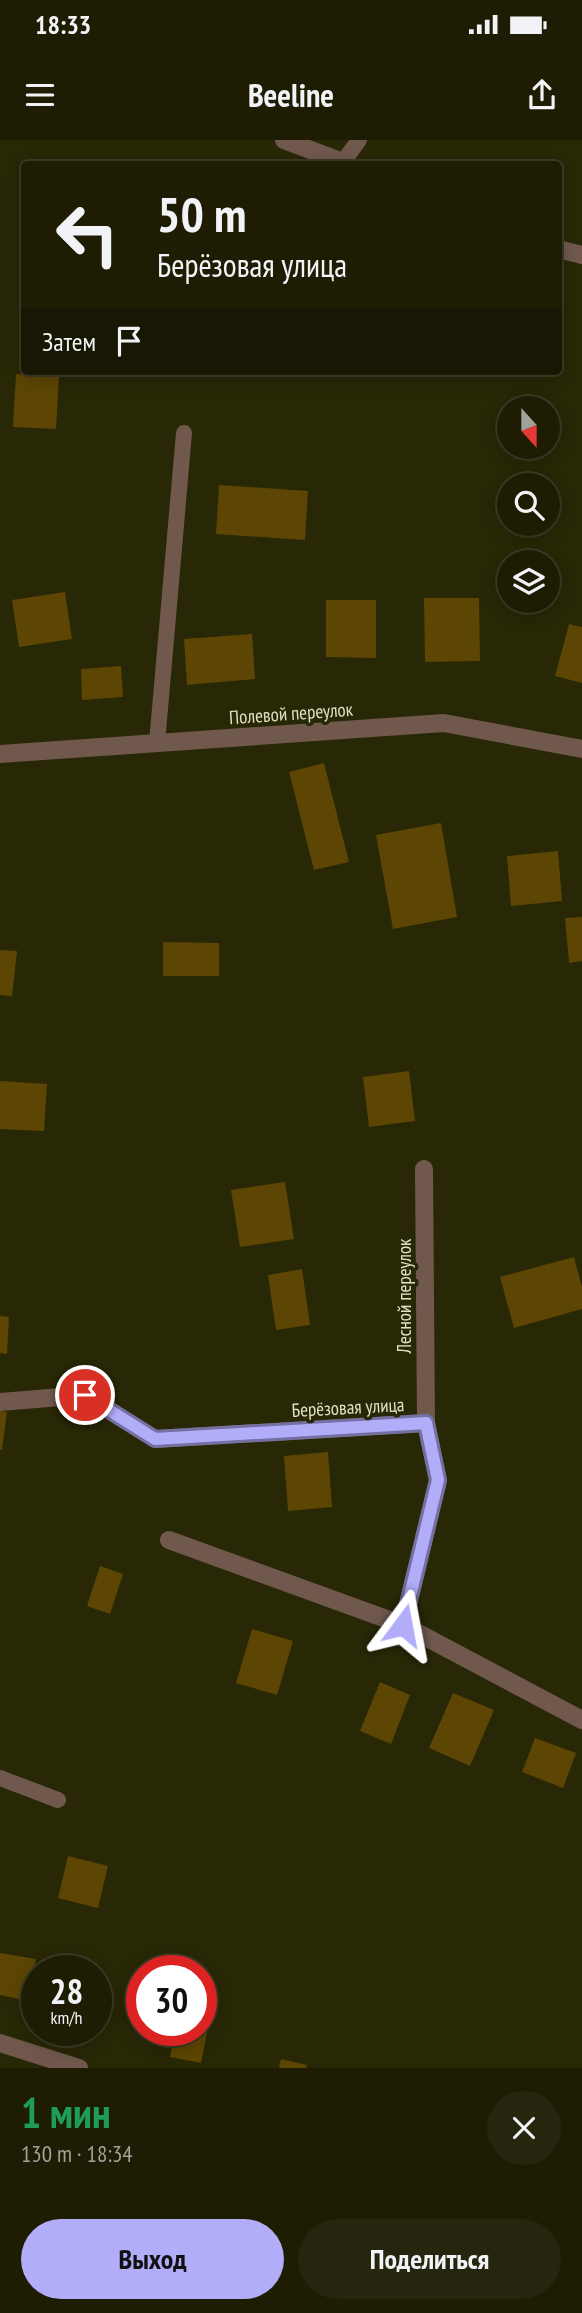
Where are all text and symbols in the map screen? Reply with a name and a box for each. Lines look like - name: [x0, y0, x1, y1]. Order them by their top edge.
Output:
- text: 18:33: [35, 8, 91, 41]
- text: Beeline: [248, 74, 334, 116]
- icon: menu: [21, 76, 59, 114]
- icon: share: [523, 76, 561, 114]
- text: 50 m: [157, 182, 246, 246]
- icon: left: [42, 189, 133, 280]
- text: Берёзовая улица: [157, 244, 347, 286]
- icon: arrive: [110, 322, 148, 360]
- text: Затем: [42, 325, 96, 358]
- north arrow: [497, 396, 560, 458]
- map controls: [497, 396, 560, 613]
- button: search: [497, 473, 560, 536]
- button: layers: [497, 550, 560, 613]
- street label: Полевой переулок: [228, 697, 354, 729]
- street label: Лесной переулок: [392, 1238, 416, 1354]
- pin: [55, 1365, 115, 1425]
- icon: arrive: [66, 1376, 104, 1414]
- street label: Берёзовая улица: [291, 1392, 405, 1422]
- position arrow: [366, 1588, 440, 1662]
- speed limit sign: 30: [126, 1955, 217, 2046]
- text: 28: [50, 1968, 83, 2014]
- text: km/h: [51, 2006, 82, 2029]
- text: 1 мин: [21, 2085, 111, 2140]
- button: close: [487, 2091, 561, 2165]
- text: 130 m · 18:34: [21, 2139, 133, 2168]
- button: Выход: [21, 2219, 284, 2299]
- button: Поделиться: [298, 2219, 561, 2299]

